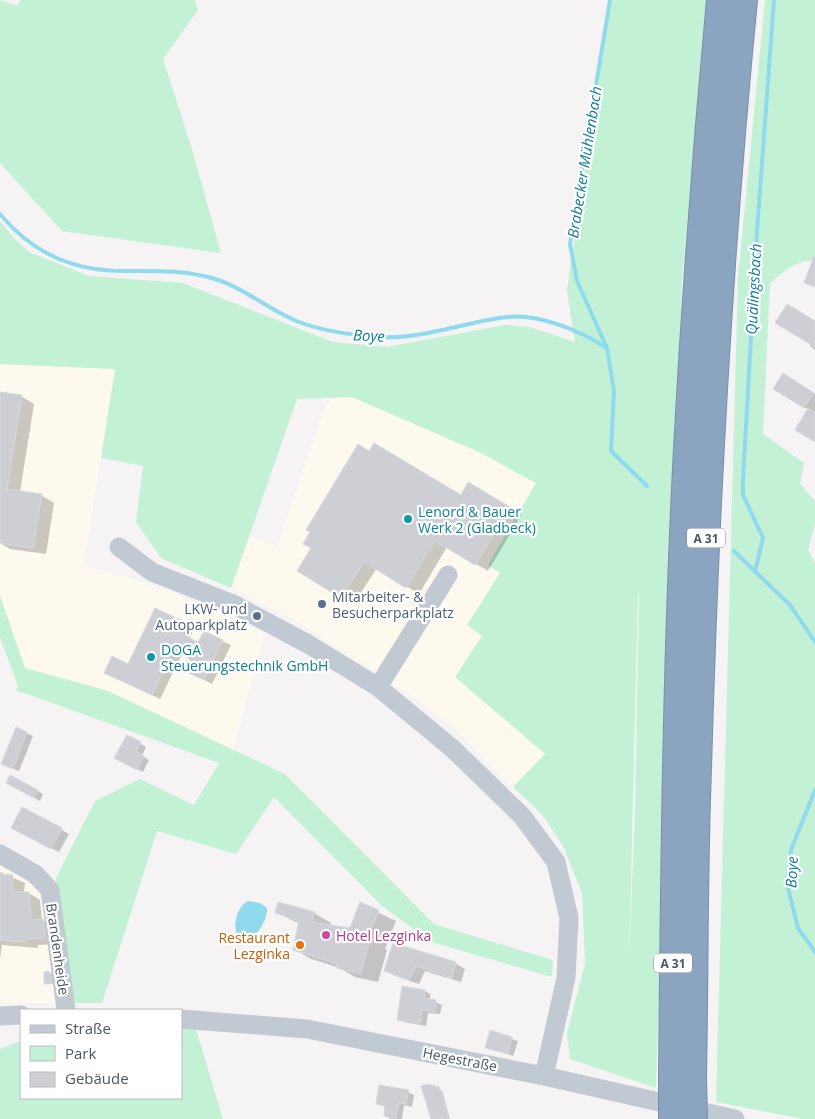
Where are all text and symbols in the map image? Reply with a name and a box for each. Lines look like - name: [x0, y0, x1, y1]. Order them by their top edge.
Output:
- water label: Brabecker Mühlenbach: [562, 85, 606, 239]
- water label: Quälingsbach: [741, 243, 765, 335]
- water label: Boye: [353, 324, 386, 346]
- place label: Lenord & Bauer Werk 2 (Gladbeck): [418, 502, 536, 537]
- marker: Lenord & Bauer Werk 2 (Gladbeck): [402, 513, 414, 525]
- road number: A 31: [687, 528, 725, 548]
- place label: Mitarbeiter- & Besucherparkplatz: [332, 587, 454, 622]
- marker: Mitarbeiter- & Besucherparkplatz: [316, 598, 328, 610]
- place label: LKW- und Autoparkplatz: [155, 599, 247, 634]
- marker: LKW- und Autoparkplatz: [251, 610, 263, 622]
- place label: DOGA Steuerungstechnik GmbH: [161, 640, 328, 675]
- marker: DOGA Steuerungstechnik GmbH: [145, 651, 157, 663]
- water label: Boye: [780, 855, 802, 888]
- street label: Brandenheide: [42, 902, 74, 996]
- place label: Hotel Lezginka: [336, 926, 431, 945]
- place label: Restaurant Lezginka: [218, 928, 290, 963]
- marker: Hotel Lezginka: [320, 929, 332, 941]
- marker: Restaurant Lezginka: [294, 939, 306, 951]
- road number: A 31: [654, 954, 692, 972]
- legend: [20, 1009, 182, 1099]
- text: Straße: [65, 1018, 111, 1038]
- street label: Hegestraße: [421, 1042, 499, 1076]
- text: Park: [65, 1043, 96, 1063]
- text: Gebäude: [65, 1068, 129, 1088]

